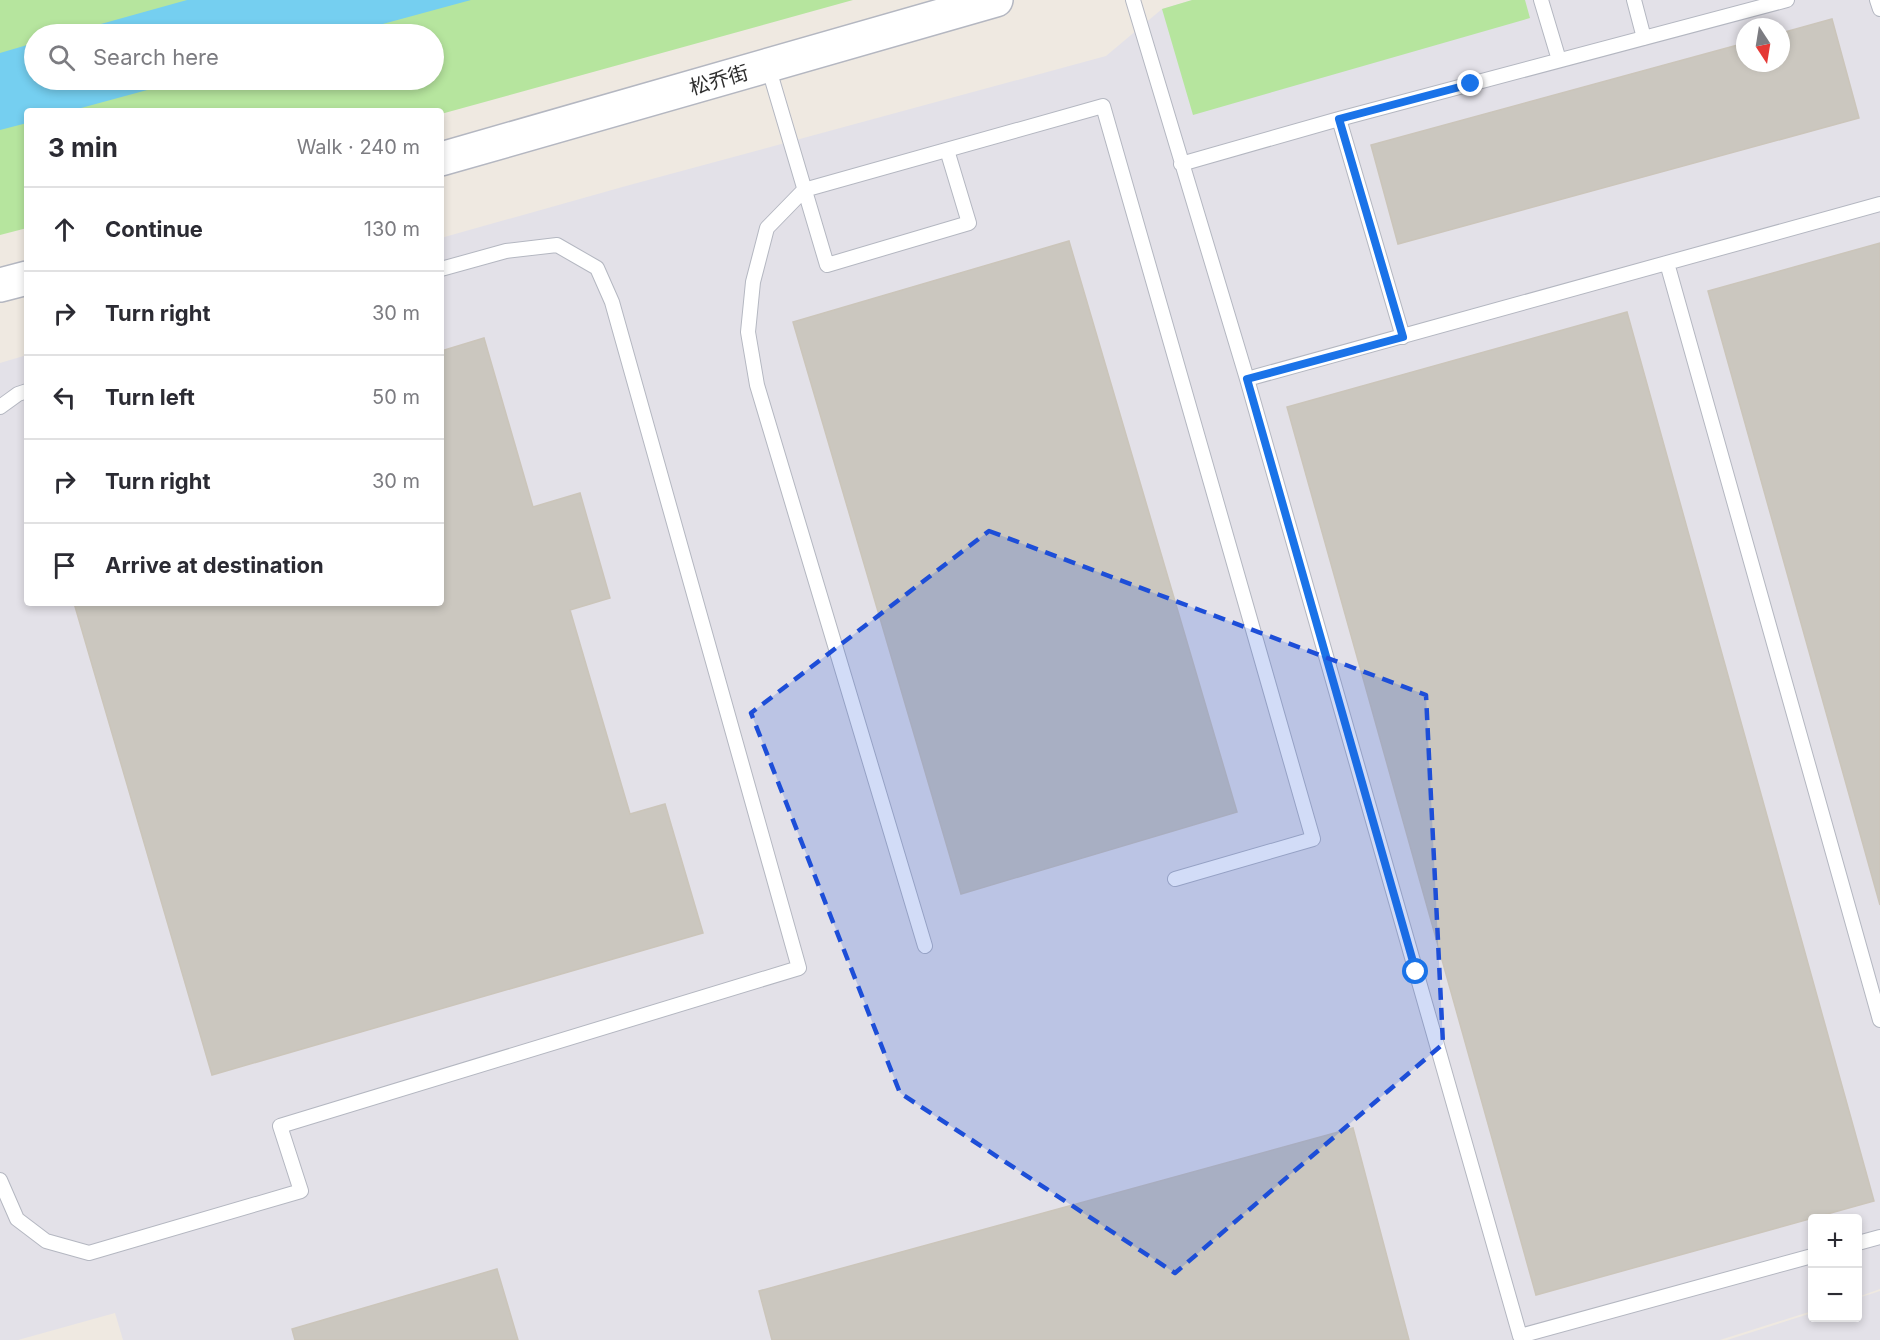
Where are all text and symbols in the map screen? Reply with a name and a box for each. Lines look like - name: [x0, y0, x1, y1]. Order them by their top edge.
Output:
- north arrow: [1736, 18, 1790, 72]
- search box: [24, 24, 444, 90]
- icon: search: [45, 41, 78, 74]
- text: Search here: [93, 44, 219, 70]
- street label: 松乔街: [687, 60, 751, 100]
- route end: [1457, 70, 1483, 96]
- text: 3 min: [48, 132, 118, 163]
- text: Walk · 240 m: [297, 135, 420, 159]
- icon: ahead: [48, 213, 81, 246]
- text: Continue: [105, 216, 203, 242]
- text: 130 m: [364, 217, 420, 241]
- icon: right: [48, 297, 81, 330]
- text: Turn right: [105, 300, 211, 326]
- text: 30 m: [372, 301, 420, 325]
- icon: left: [48, 381, 81, 414]
- text: Turn left: [105, 384, 195, 410]
- text: 50 m: [372, 385, 420, 409]
- icon: right: [48, 465, 81, 498]
- text: Turn right: [105, 468, 211, 494]
- text: 30 m: [372, 469, 420, 493]
- icon: arrive: [48, 549, 81, 582]
- text: Arrive at destination: [105, 552, 324, 578]
- route start: [1402, 958, 1428, 984]
- map controls: [1808, 1214, 1862, 1322]
- button: +: [1808, 1214, 1862, 1268]
- button: −: [1808, 1268, 1862, 1322]

